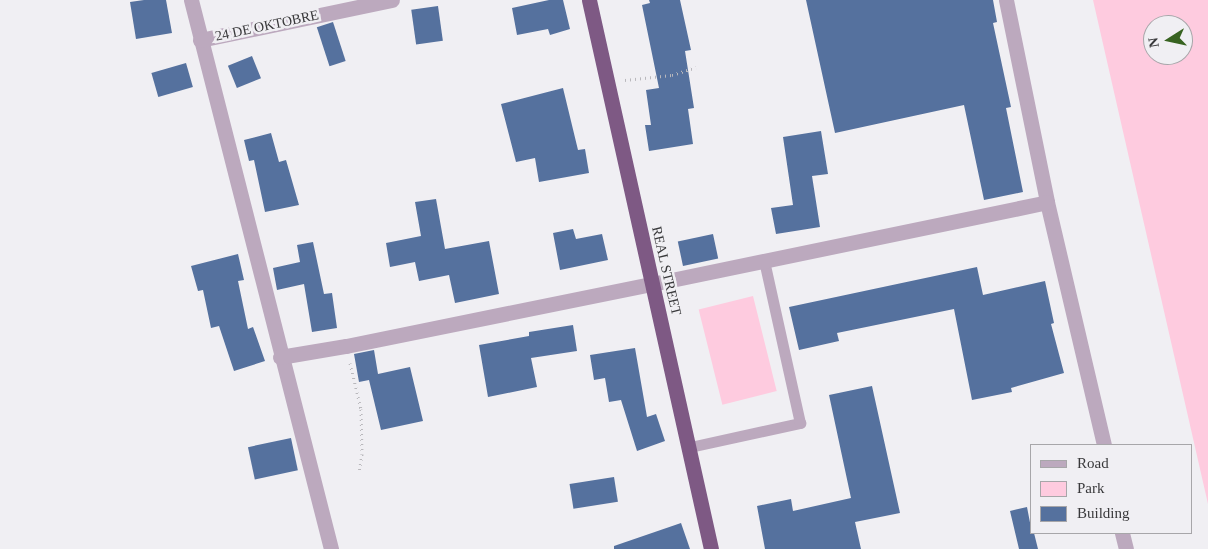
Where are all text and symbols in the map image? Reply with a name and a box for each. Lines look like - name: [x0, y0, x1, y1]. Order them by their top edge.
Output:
- street label: 24 DE OKTOBRE: [214, 7, 320, 45]
- north arrow: [1143, 15, 1193, 65]
- text: N: [1145, 36, 1162, 49]
- street label: REAL STREET: [648, 225, 684, 317]
- legend: [1030, 444, 1193, 534]
- text: Road: [1077, 455, 1109, 471]
- text: Park: [1077, 480, 1105, 496]
- text: Building: [1077, 505, 1130, 521]

